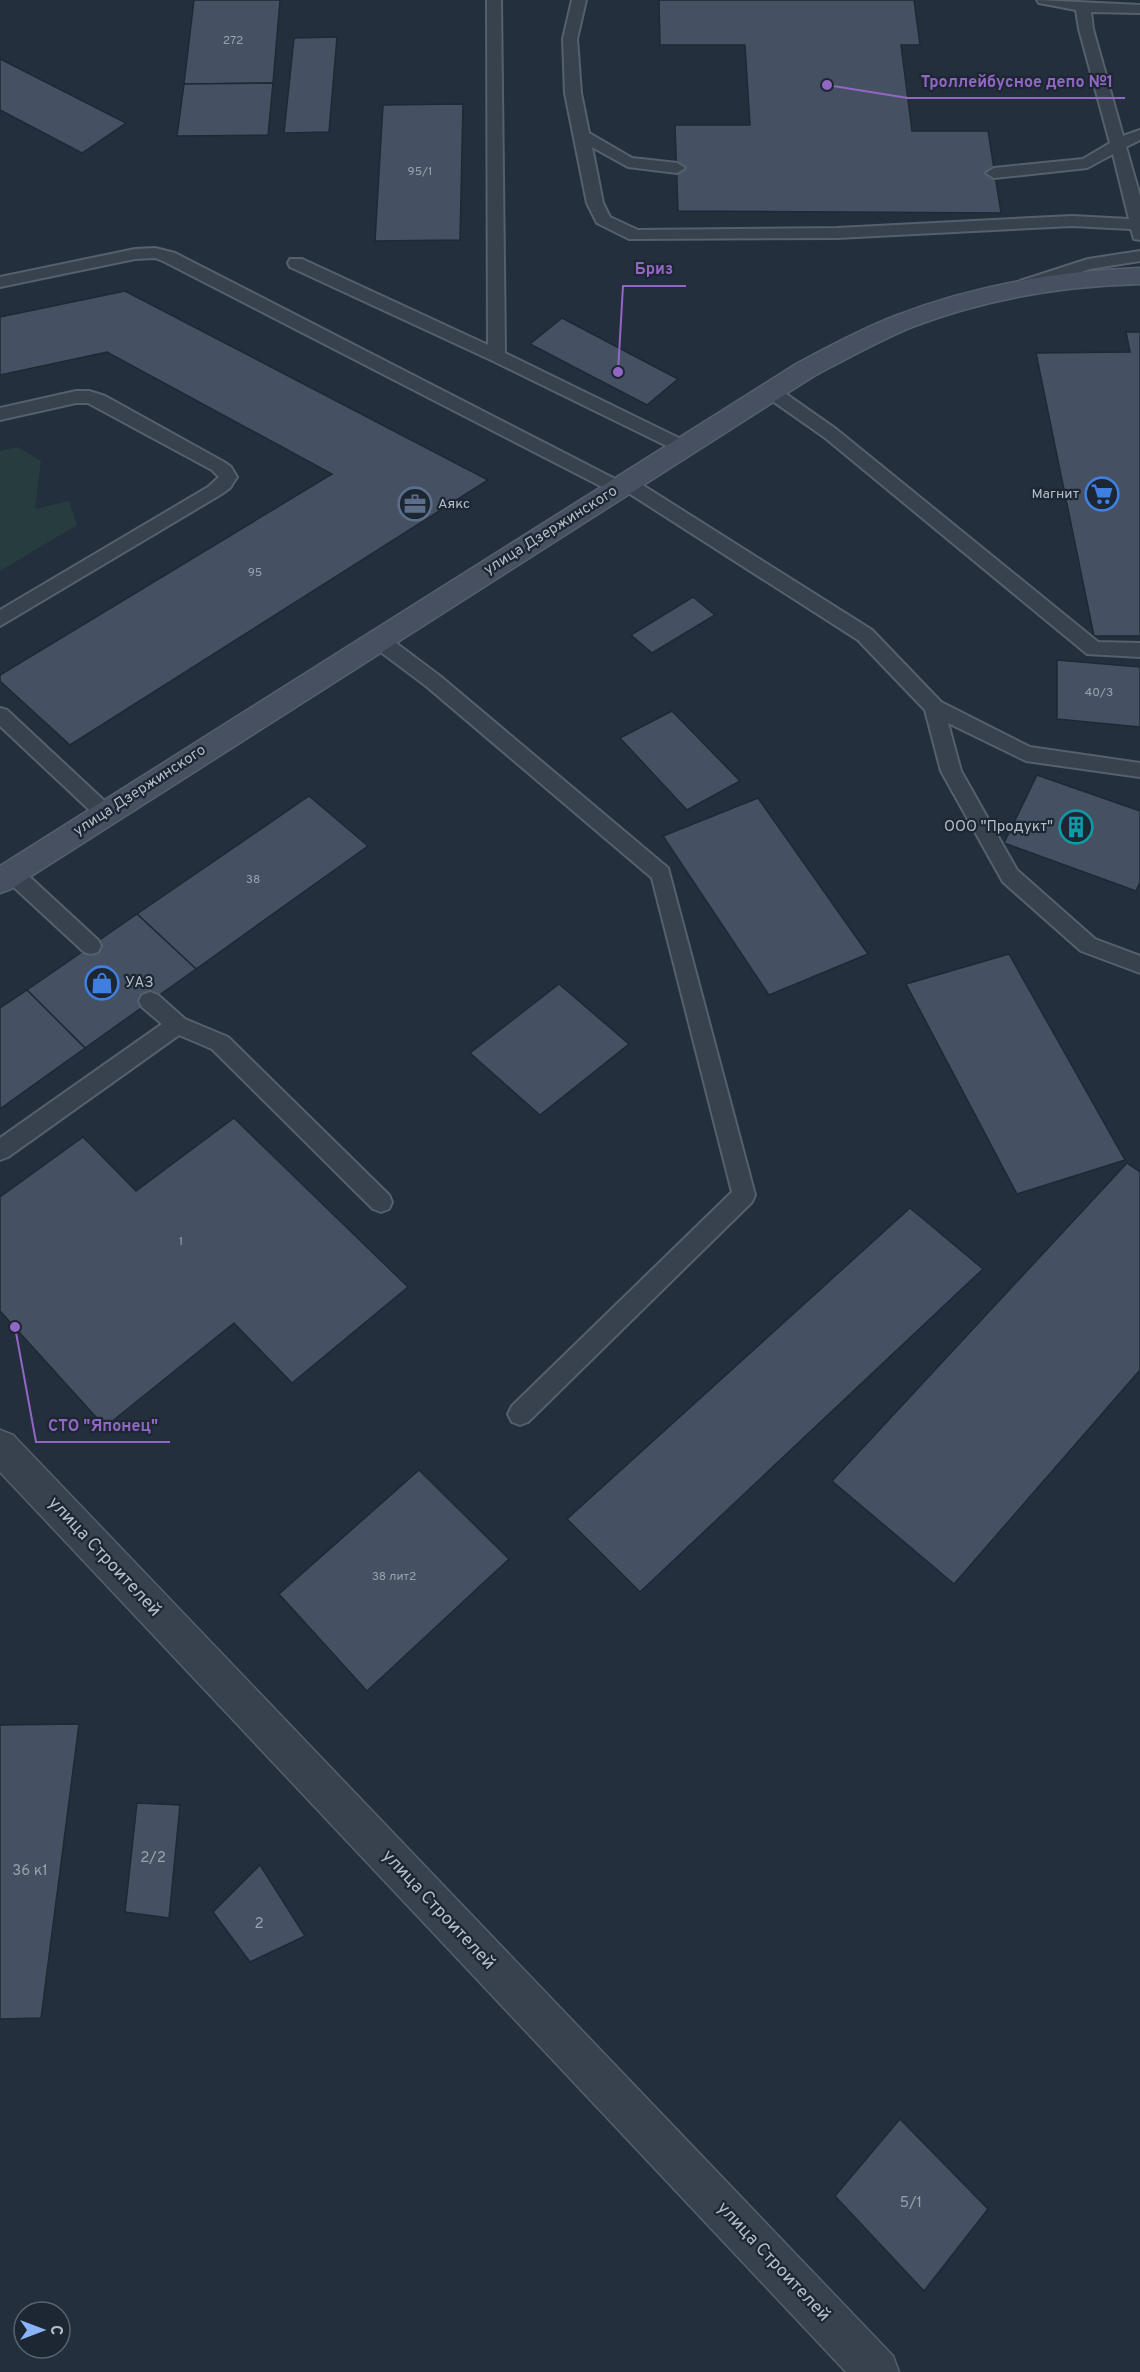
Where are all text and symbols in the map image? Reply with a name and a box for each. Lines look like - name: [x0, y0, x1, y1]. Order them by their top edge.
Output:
- house number: 272: [223, 33, 243, 49]
- callout: Троллейбусное депо №1: [908, 64, 1125, 98]
- text: Троллейбусное депо №1: [921, 73, 1113, 93]
- house number: 95/1: [408, 164, 432, 180]
- callout: Бриз: [623, 252, 686, 286]
- text: Бриз: [635, 260, 673, 280]
- supermarket icon: Магнит: [1084, 476, 1120, 512]
- street label: улица Дзержинского: [481, 482, 621, 580]
- office icon: Аякс: [397, 486, 433, 522]
- place label: Магнит: [1032, 486, 1079, 503]
- place label: Аякс: [438, 496, 470, 513]
- house number: 95: [248, 565, 262, 581]
- house number: 40/3: [1085, 685, 1113, 701]
- street label: улица Дзержинского: [70, 741, 210, 841]
- building icon: ООО "Продукт": [1058, 809, 1094, 845]
- place label: ООО "Продукт": [944, 818, 1053, 837]
- house number: 38: [246, 872, 260, 888]
- shop icon: УАЗ: [84, 965, 120, 1001]
- place label: УАЗ: [125, 974, 154, 993]
- house number: 1: [179, 1234, 183, 1250]
- callout: СТО "Японец": [36, 1408, 170, 1442]
- text: СТО "Японец": [48, 1417, 158, 1437]
- street label: улица Строителей: [42, 1492, 166, 1622]
- house number: 38 лит2: [372, 1569, 416, 1585]
- street label: улица Строителей: [376, 1845, 500, 1975]
- house number: 2/2: [140, 1849, 166, 1868]
- house number: 36 к1: [12, 1862, 48, 1881]
- house number: 2: [254, 1915, 264, 1934]
- house number: 5/1: [900, 2194, 922, 2213]
- street label: улица Строителей: [711, 2197, 835, 2327]
- north arrow: [12, 2300, 72, 2360]
- text: С: [45, 2325, 65, 2335]

